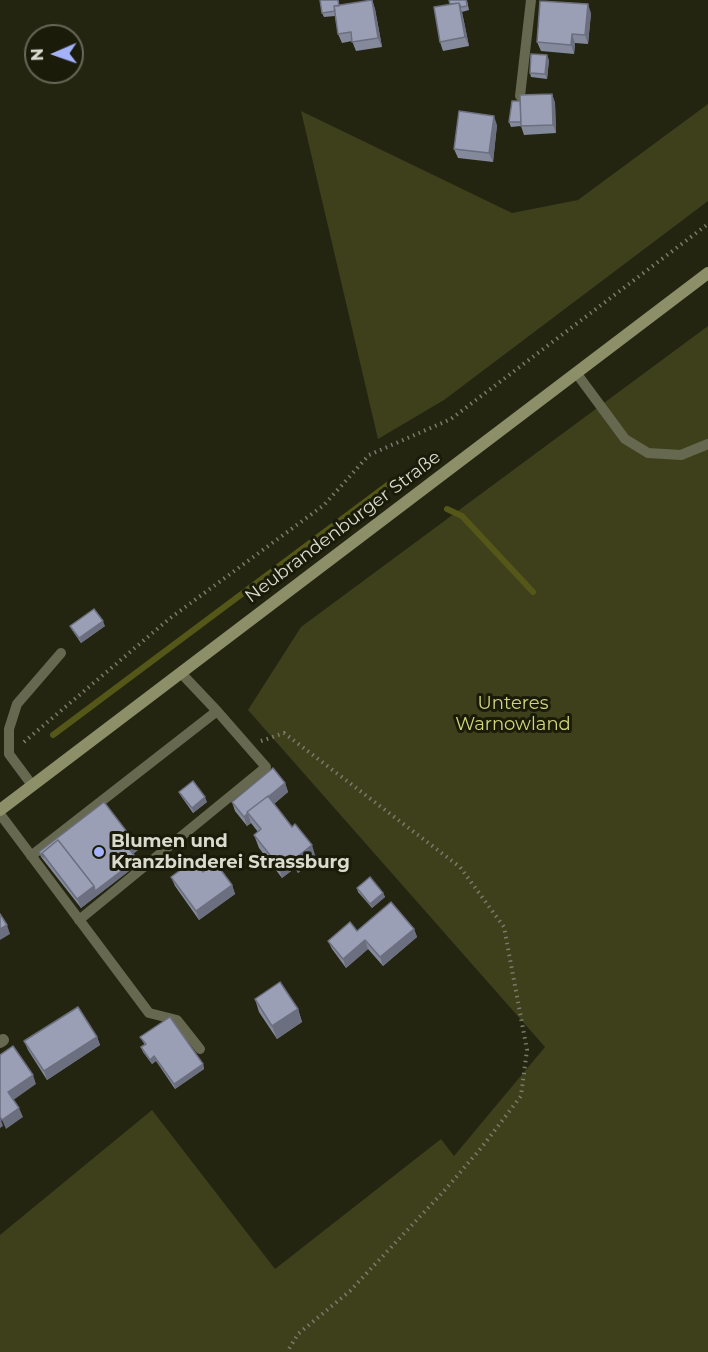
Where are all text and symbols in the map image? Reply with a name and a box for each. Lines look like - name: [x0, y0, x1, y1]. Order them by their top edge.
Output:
- north arrow: [24, 24, 84, 84]
- text: N: [28, 48, 47, 61]
- street label: Neubrandenburger Straße: [241, 446, 445, 608]
- park label: Unteres Warnowland: [455, 693, 571, 736]
- place label: Blumen und Kranzbinderei Strassburg: [111, 831, 350, 874]
- marker: Blumen und Kranzbinderei Strassburg: [92, 845, 106, 859]

